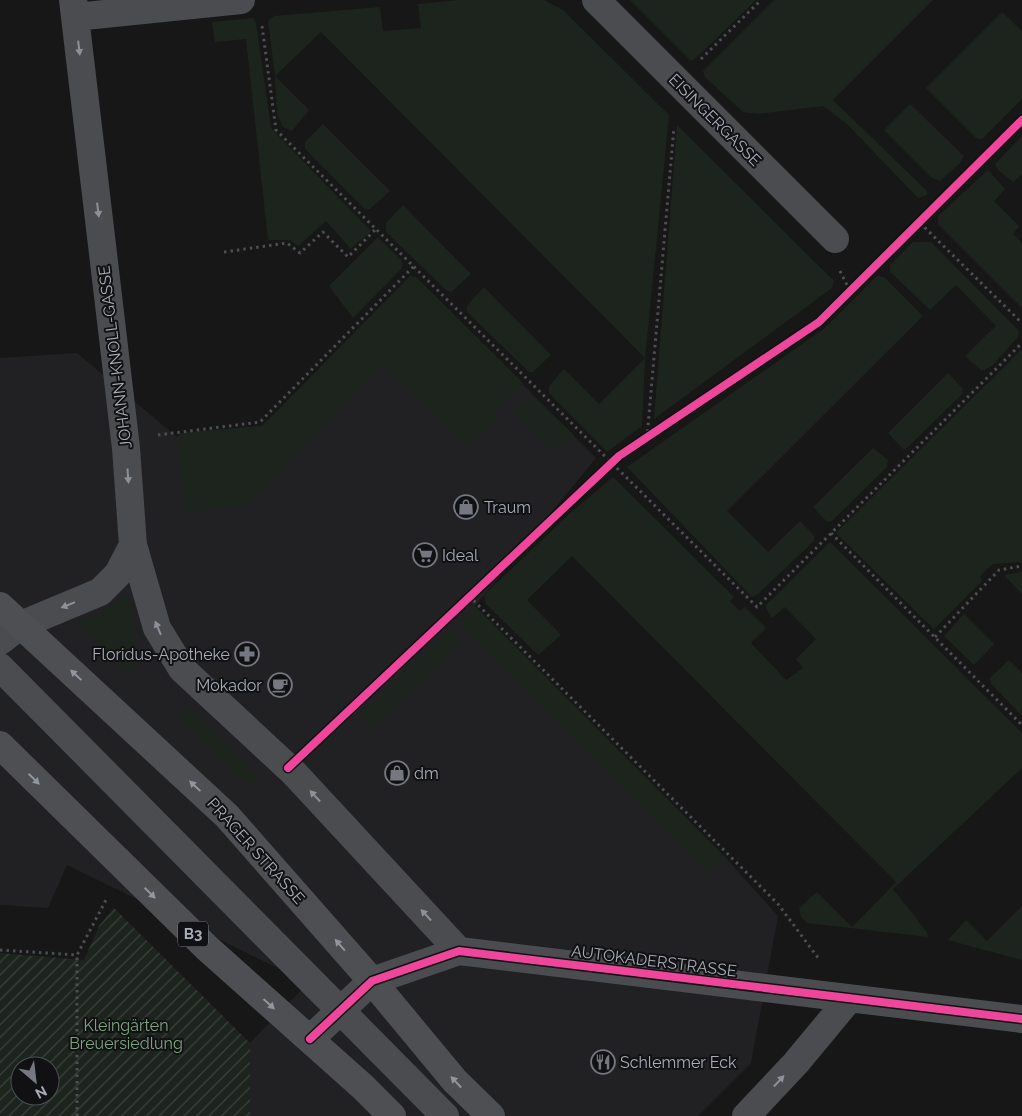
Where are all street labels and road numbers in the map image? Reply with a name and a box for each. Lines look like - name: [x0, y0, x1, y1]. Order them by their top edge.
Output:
- street label: EISINGERGASSE: [665, 70, 765, 170]
- street label: JOHANN-KNOLL-GASSE: [94, 264, 136, 449]
- street label: PRAGER STRASSE: [203, 794, 309, 908]
- road number: B3: [178, 922, 208, 946]
- street label: AUTOKADERSTRASSE: [570, 941, 738, 981]

